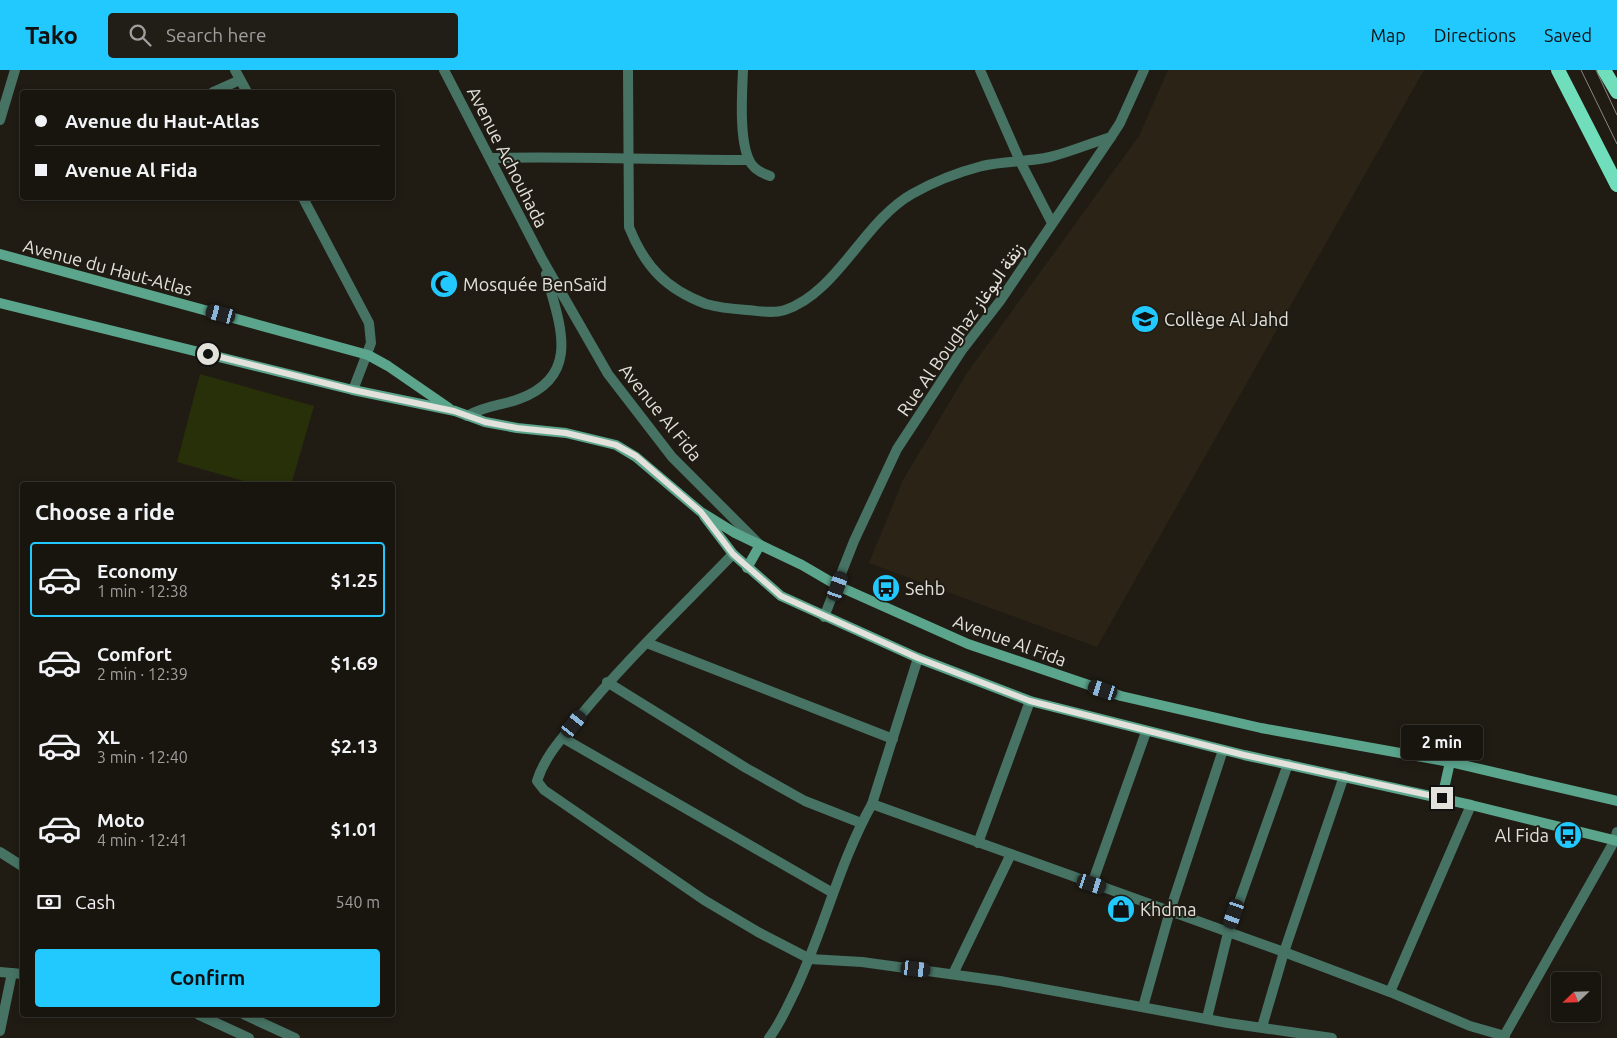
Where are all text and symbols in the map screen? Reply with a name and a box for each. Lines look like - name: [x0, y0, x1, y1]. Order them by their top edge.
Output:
- search box: [108, 13, 458, 58]
- icon: search: [126, 21, 154, 49]
- text: Tako: [25, 22, 78, 49]
- text: Search here: [166, 24, 266, 46]
- text: Map: [1370, 25, 1406, 45]
- text: Directions: [1434, 25, 1516, 45]
- text: Saved: [1544, 25, 1592, 45]
- street label: Avenue Achouhada: [464, 83, 552, 231]
- text: Avenue du Haut-Atlas: [65, 110, 260, 132]
- text: Avenue Al Fida: [65, 159, 198, 181]
- street label: Avenue du Haut-Atlas: [21, 235, 195, 299]
- street label: Rue Al Boughaz زنقة البوغاز: [892, 239, 1029, 421]
- mosque icon: Mosquée BenSaïd: [429, 269, 459, 299]
- place label: Mosquée BenSaïd: [463, 274, 607, 294]
- car: [204, 303, 237, 325]
- school or university icon: Collège Al Jahd: [1130, 304, 1160, 334]
- place label: Collège Al Jahd: [1164, 309, 1289, 329]
- route start: [197, 343, 219, 365]
- street label: Avenue Al Fida: [616, 359, 706, 465]
- text: Choose a ride: [35, 499, 175, 524]
- icon: car: [37, 557, 82, 602]
- text: Economy: [97, 560, 178, 582]
- text: $1.25: [330, 569, 378, 591]
- car: [826, 569, 849, 603]
- bus stop icon: Sehb: [871, 573, 901, 603]
- place label: Sehb: [905, 578, 945, 598]
- text: 1 min · 12:38: [97, 582, 188, 600]
- street label: Avenue Al Fida: [951, 610, 1069, 670]
- icon: car: [37, 640, 82, 685]
- text: Comfort: [97, 643, 172, 665]
- text: $1.69: [330, 652, 378, 674]
- text: 2 min · 12:39: [97, 665, 188, 683]
- car: [1086, 678, 1119, 702]
- car: [558, 708, 589, 740]
- icon: car: [37, 723, 82, 768]
- text: XL: [97, 726, 120, 748]
- callout: 2 min: [1401, 726, 1483, 760]
- text: 2 min: [1422, 733, 1462, 751]
- text: $2.13: [330, 735, 378, 757]
- text: 3 min · 12:40: [97, 748, 188, 766]
- route end: [1431, 787, 1453, 809]
- icon: car: [37, 806, 82, 851]
- text: Moto: [97, 809, 145, 831]
- text: $1.01: [330, 818, 378, 840]
- bus stop icon: Al Fida: [1553, 820, 1583, 850]
- place label: Al Fida: [1495, 825, 1549, 845]
- text: 4 min · 12:41: [97, 831, 188, 849]
- car: [1075, 872, 1108, 896]
- icon: cash: [35, 888, 63, 916]
- text: Cash: [75, 891, 116, 913]
- text: 540 m: [335, 893, 380, 911]
- shop icon: Khdma: [1106, 894, 1136, 924]
- car: [1222, 897, 1245, 931]
- place label: Khdma: [1140, 899, 1197, 919]
- button: Confirm: [35, 949, 380, 1007]
- car: [900, 960, 931, 978]
- north arrow: [1551, 972, 1601, 1022]
- map controls: [1551, 972, 1601, 1022]

